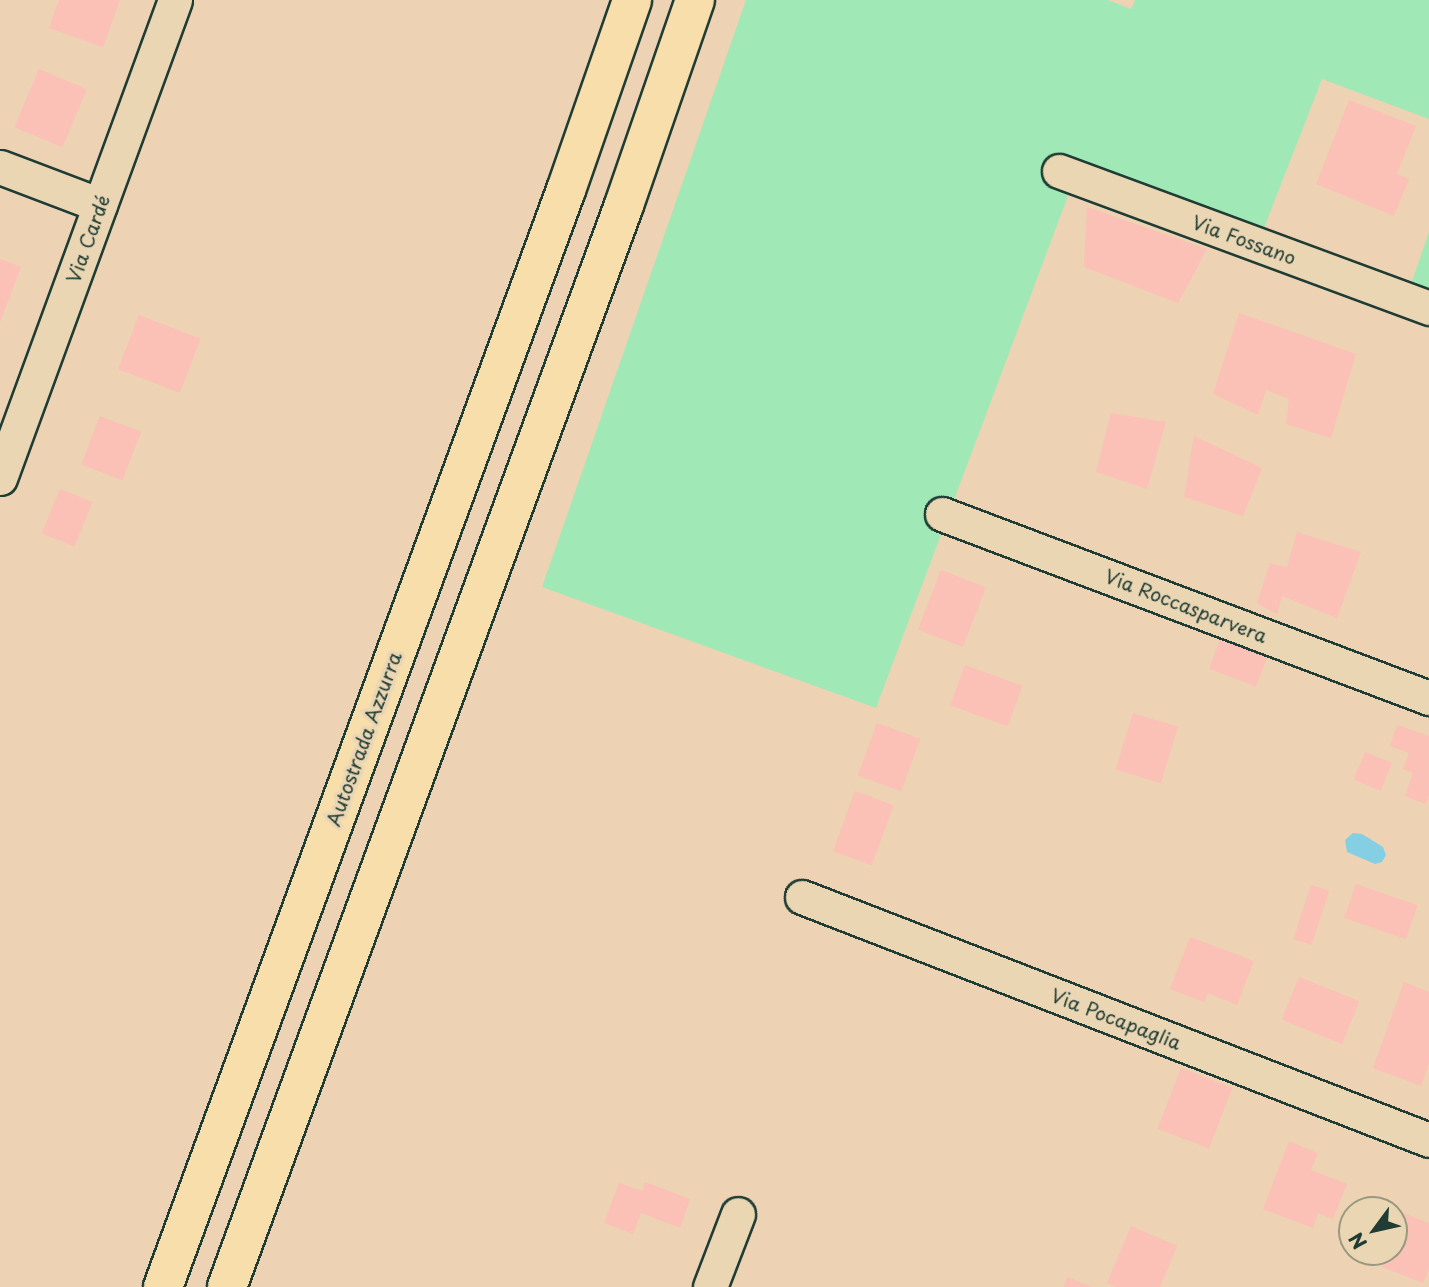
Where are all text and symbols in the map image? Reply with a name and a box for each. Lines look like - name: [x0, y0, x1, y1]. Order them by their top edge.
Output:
- street label: Via Cardé: [62, 192, 114, 286]
- street label: Via Fossano: [1189, 211, 1299, 269]
- street label: Via Roccasparvera: [1102, 565, 1270, 647]
- street label: Autostrada Azzurra: [322, 649, 406, 829]
- street label: Via Pocapaglia: [1048, 984, 1184, 1054]
- north arrow: [1338, 1196, 1408, 1266]
- text: N: [1341, 1227, 1373, 1255]

